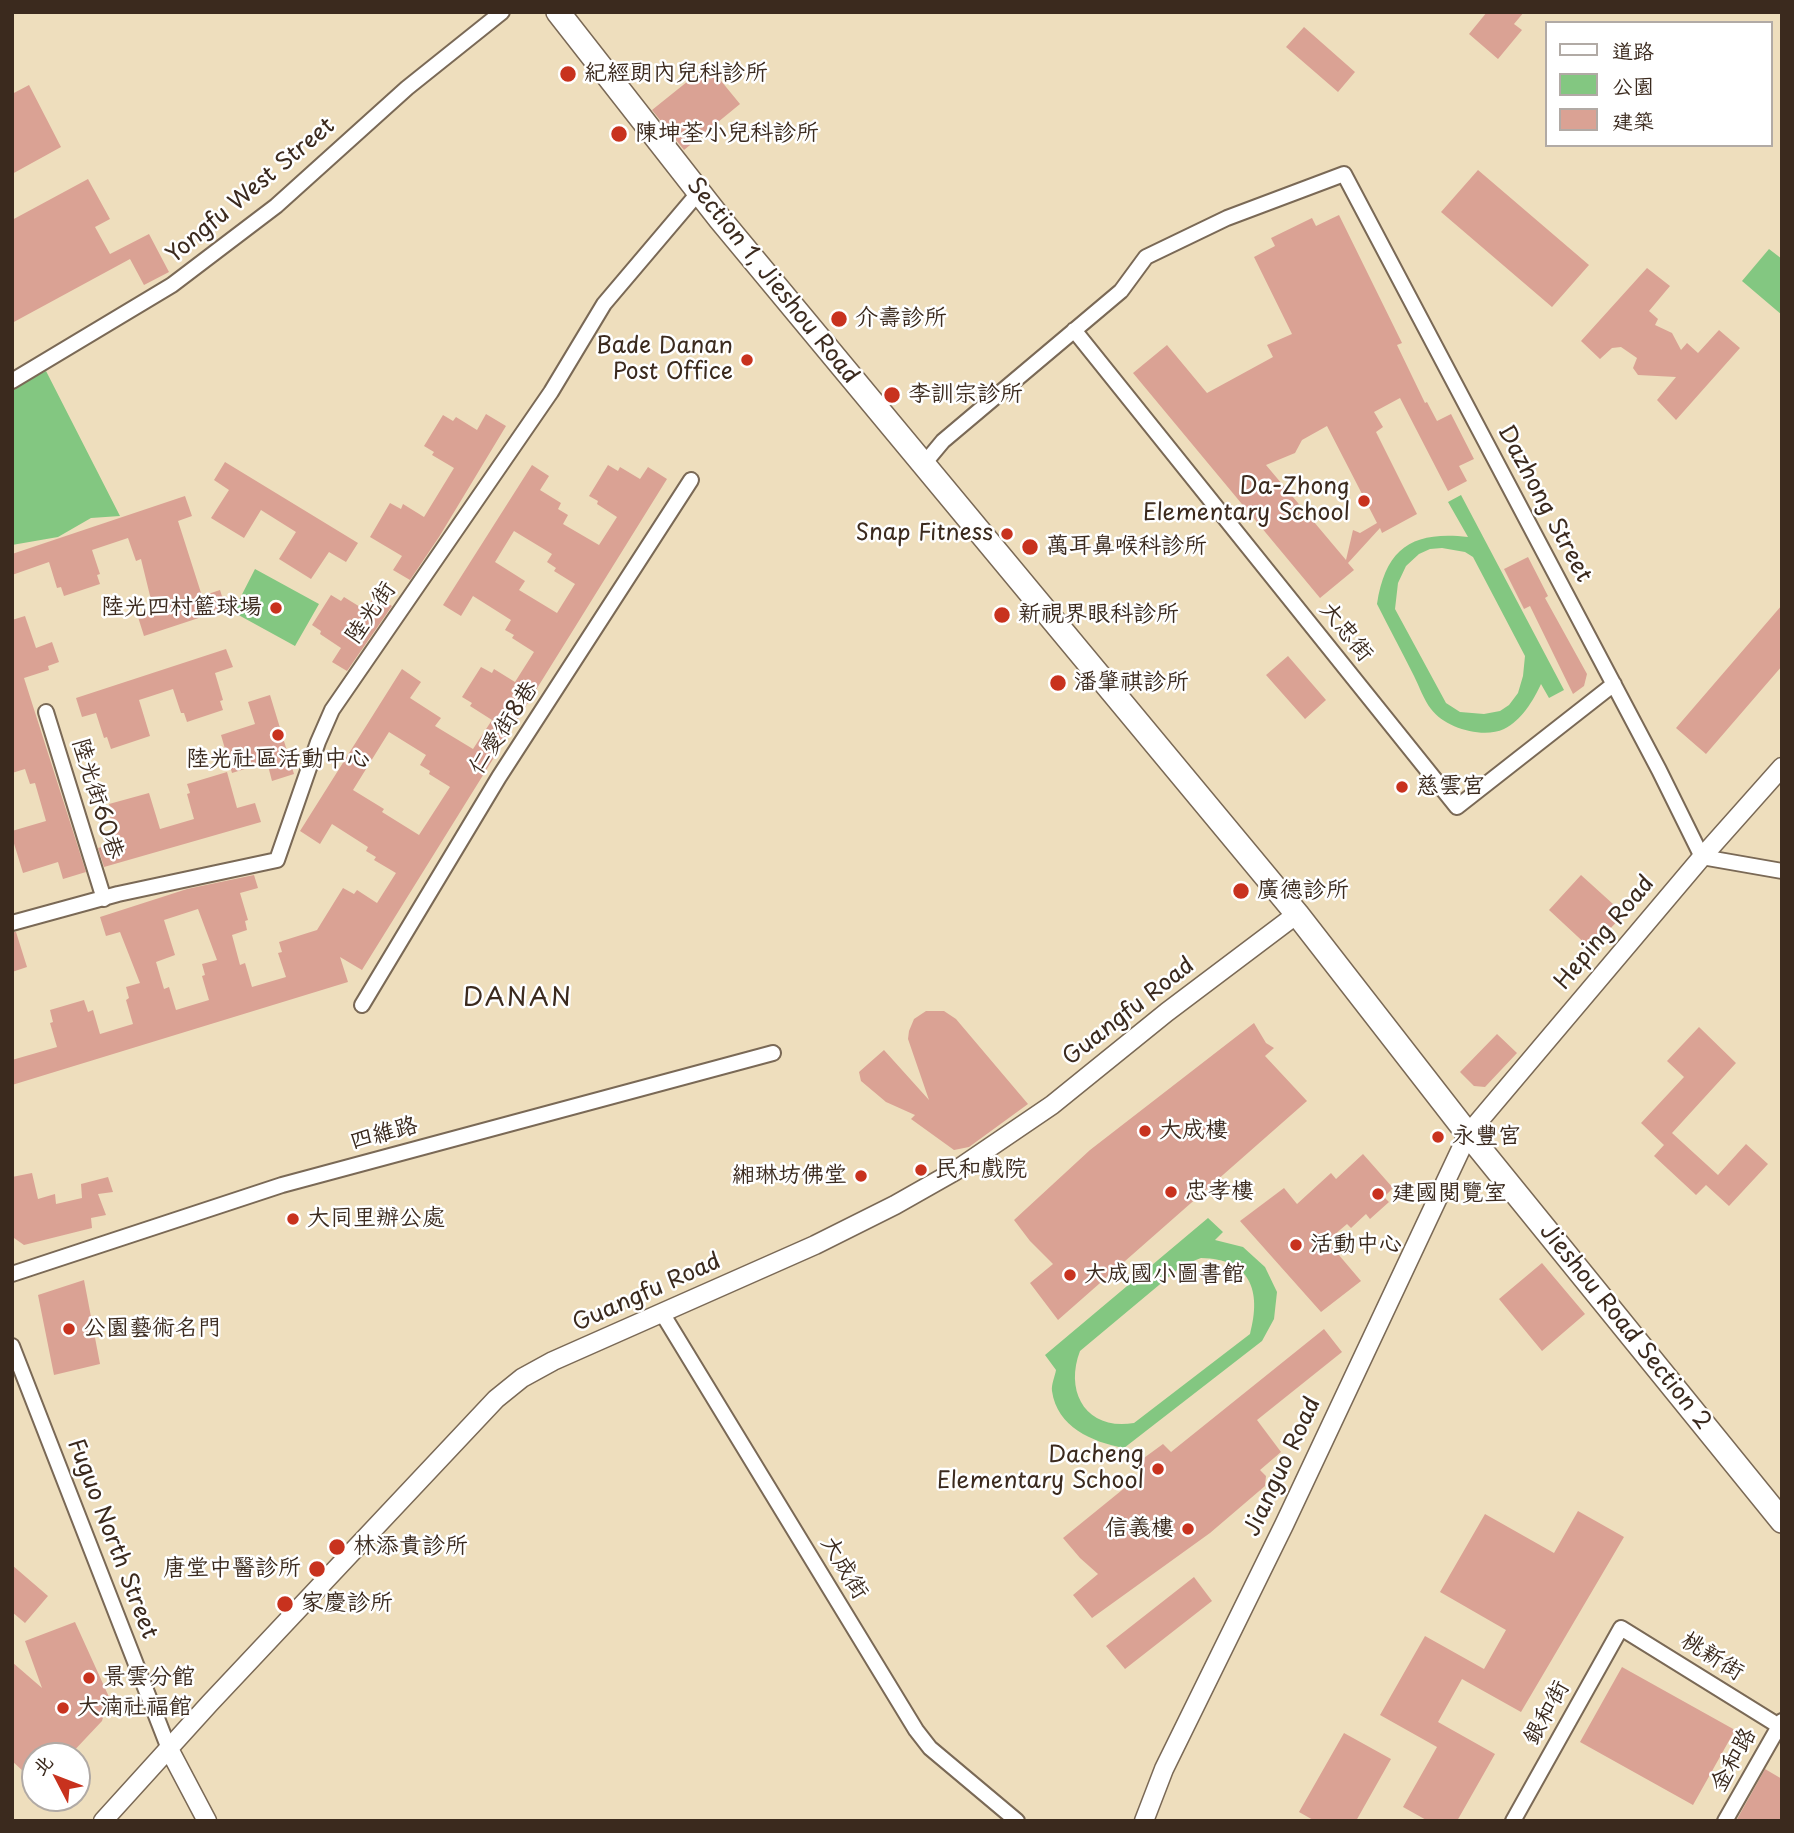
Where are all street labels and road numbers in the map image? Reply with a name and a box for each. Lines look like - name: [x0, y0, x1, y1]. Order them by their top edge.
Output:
- street label: Yongfu West Street: [161, 113, 341, 269]
- street label: Section 1, Jieshou Road: [680, 172, 864, 390]
- street label: Dazhong Street: [1491, 421, 1597, 587]
- street label: 陸光街: [340, 577, 402, 649]
- street label: 大忠街: [1314, 597, 1378, 667]
- street label: 仁愛街8巷: [463, 676, 545, 780]
- street label: 陸光街60巷: [66, 735, 128, 863]
- street label: Heping Road: [1549, 870, 1661, 996]
- street label: Guangfu Road: [1058, 952, 1200, 1072]
- street label: 四維路: [347, 1112, 421, 1156]
- street label: Jieshou Road Section 2: [1533, 1218, 1717, 1436]
- street label: Guangfu Road: [569, 1248, 725, 1338]
- street label: Jianguo Road: [1239, 1393, 1327, 1541]
- street label: Fuguo North Street: [61, 1435, 163, 1643]
- street label: 大成街: [814, 1531, 874, 1605]
- street label: 桃新街: [1675, 1627, 1749, 1687]
- street label: 銀和街: [1518, 1676, 1576, 1750]
- street label: 金和路: [1705, 1723, 1763, 1797]

